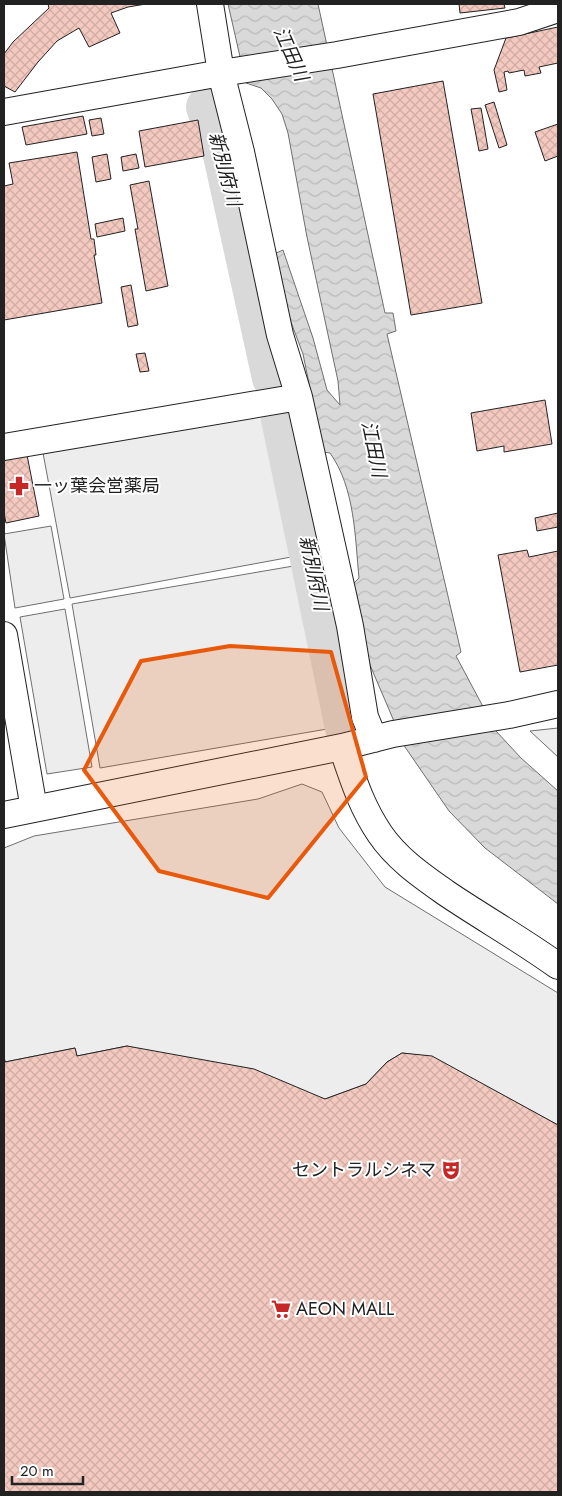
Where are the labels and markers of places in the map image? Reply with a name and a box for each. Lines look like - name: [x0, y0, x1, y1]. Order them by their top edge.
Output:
- place label: 一ッ葉会営薬局: [34, 473, 160, 499]
- pharmacy icon: 一ッ葉会営薬局: [8, 475, 30, 497]
- place label: セントラルシネマ: [292, 1157, 436, 1183]
- theatre icon: セントラルシネマ: [440, 1159, 462, 1181]
- place label: AEON MALL: [296, 1296, 394, 1322]
- supermarket icon: AEON MALL: [270, 1298, 292, 1320]

